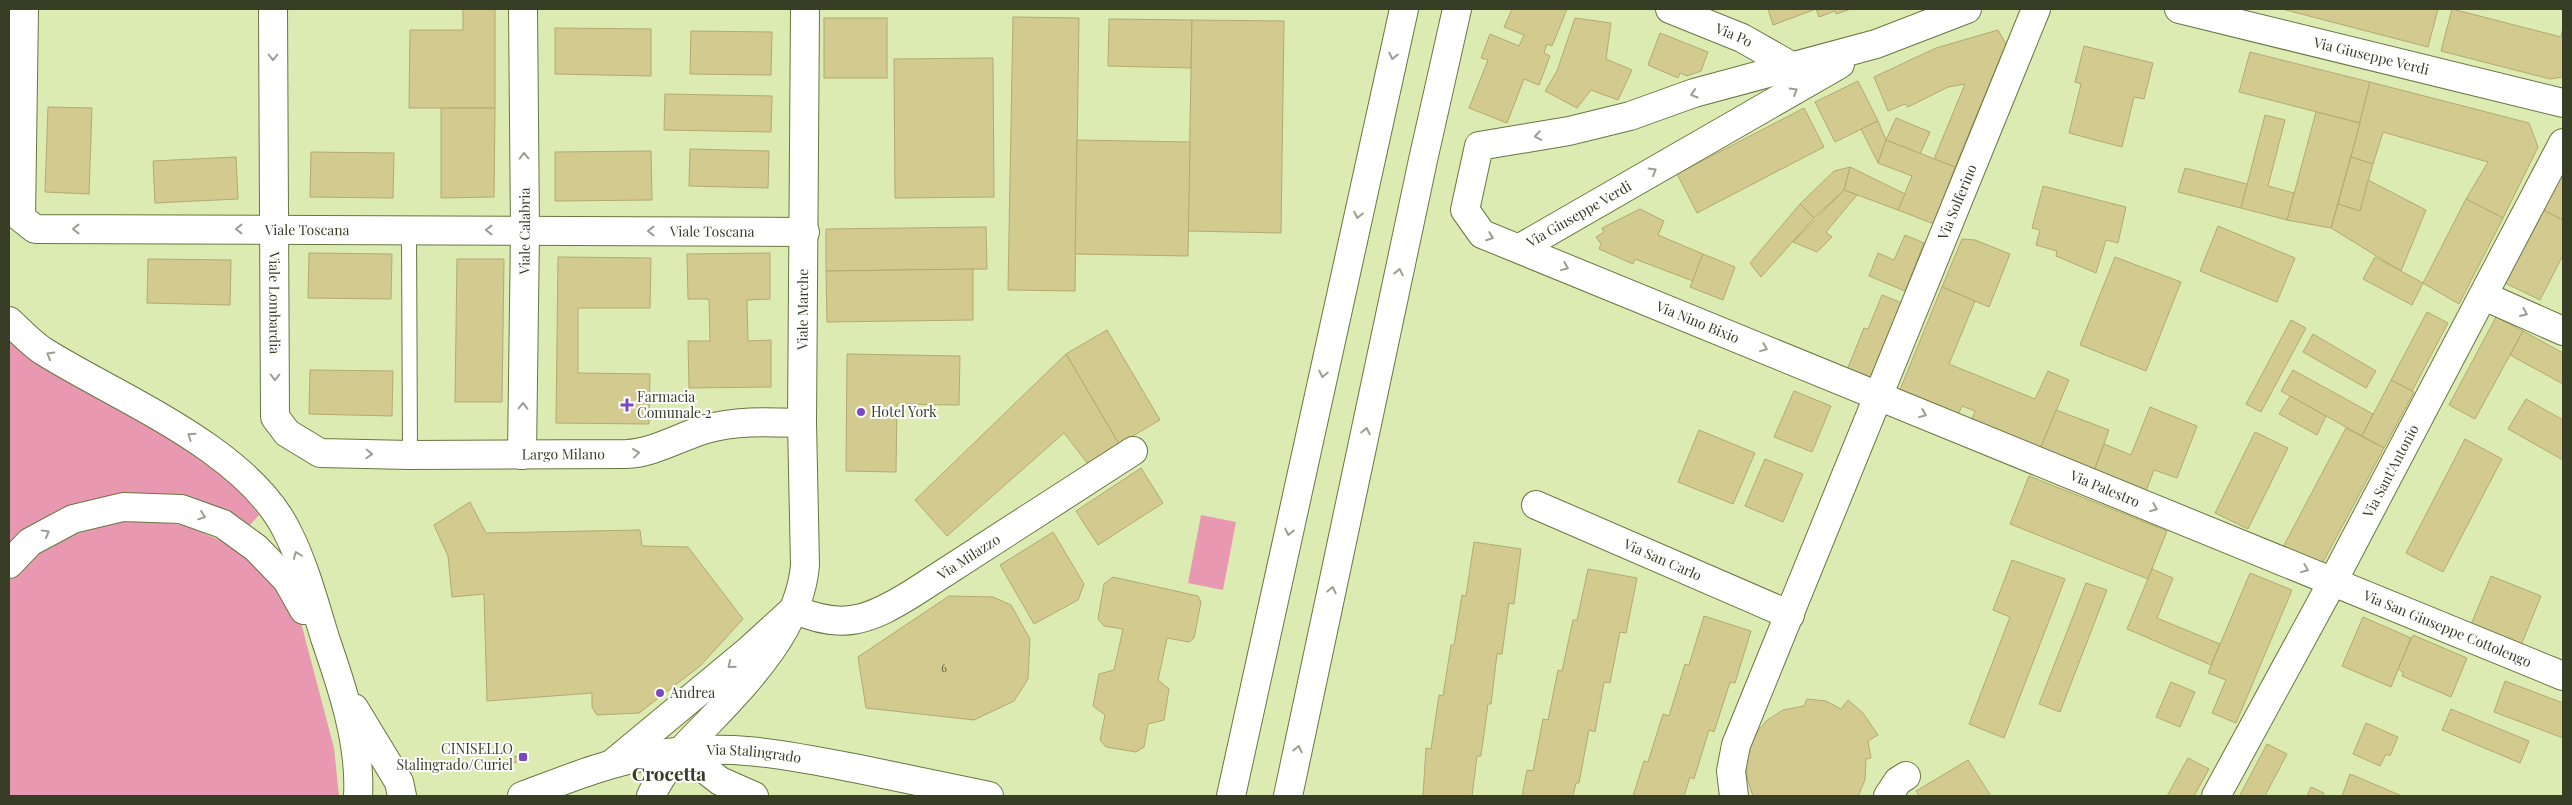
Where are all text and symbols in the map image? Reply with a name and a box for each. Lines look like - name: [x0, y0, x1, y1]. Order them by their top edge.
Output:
- street label: Via Po: [1712, 18, 1756, 51]
- street label: Via Giuseppe Verdi: [2311, 32, 2431, 79]
- one-way arrow: [1388, 52, 1399, 61]
- one-way arrow: [268, 54, 278, 62]
- one-way arrow: [1789, 87, 1798, 97]
- one-way arrow: [1691, 88, 1699, 98]
- one-way arrow: [1533, 130, 1542, 140]
- one-way arrow: [519, 152, 529, 160]
- street label: Via Solferino: [1933, 161, 1981, 243]
- one-way arrow: [1648, 168, 1657, 178]
- street label: Via Giuseppe Verdi: [1522, 176, 1635, 252]
- street label: Viale Calabria: [514, 188, 534, 276]
- one-way arrow: [1353, 210, 1363, 219]
- street label: Viale Toscana: [264, 220, 350, 239]
- street label: Viale Toscana: [669, 221, 755, 241]
- one-way arrow: [72, 224, 80, 234]
- one-way arrow: [235, 224, 242, 234]
- one-way arrow: [485, 225, 492, 235]
- one-way arrow: [647, 226, 655, 236]
- one-way arrow: [1485, 231, 1494, 241]
- street label: Viale Lombardia: [265, 251, 285, 354]
- one-way arrow: [1560, 260, 1569, 271]
- one-way arrow: [1393, 267, 1404, 276]
- street label: Viale Marche: [793, 269, 812, 351]
- street label: Via Nino Bixio: [1653, 296, 1743, 347]
- one-way arrow: [2519, 307, 2528, 318]
- one-way arrow: [1759, 342, 1768, 353]
- one-way arrow: [47, 351, 56, 361]
- one-way arrow: [1318, 369, 1329, 378]
- one-way arrow: [270, 374, 280, 382]
- place label: Farmacia Comunale 2: [637, 387, 712, 422]
- marker: Farmacia Comunale 2: [621, 399, 633, 411]
- one-way arrow: [518, 402, 528, 410]
- place label: Hotel York: [871, 402, 937, 421]
- marker: Hotel York: [855, 406, 867, 418]
- one-way arrow: [1918, 407, 1927, 418]
- street label: Via Sant'Antonio: [2358, 421, 2423, 522]
- one-way arrow: [1360, 426, 1370, 435]
- one-way arrow: [187, 433, 197, 442]
- street label: Largo Milano: [522, 444, 605, 463]
- one-way arrow: [633, 448, 641, 459]
- one-way arrow: [366, 449, 373, 459]
- street label: Via Palestro: [2066, 465, 2143, 511]
- one-way arrow: [2150, 502, 2158, 512]
- one-way arrow: [197, 511, 206, 521]
- one-way arrow: [1284, 528, 1294, 537]
- street label: Via Milazzo: [933, 529, 1004, 584]
- one-way arrow: [40, 530, 49, 540]
- street label: Via San Carlo: [1620, 534, 1705, 585]
- one-way arrow: [293, 551, 303, 560]
- one-way arrow: [2300, 563, 2309, 574]
- one-way arrow: [1326, 585, 1337, 594]
- street label: Via San Giuseppe Cottolengo: [2360, 585, 2535, 671]
- one-way arrow: [728, 659, 737, 667]
- house number: 6: [941, 660, 947, 675]
- place label: Andrea: [669, 683, 715, 702]
- marker: Andrea: [654, 687, 666, 699]
- place label: CINISELLO Stalingrado/Curiel: [396, 739, 513, 774]
- street label: Via Stalingrado: [706, 740, 803, 767]
- one-way arrow: [1292, 744, 1303, 753]
- marker: CINISELLO Stalingrado/Curiel: [517, 751, 529, 763]
- district label: Crocetta: [632, 760, 706, 786]

